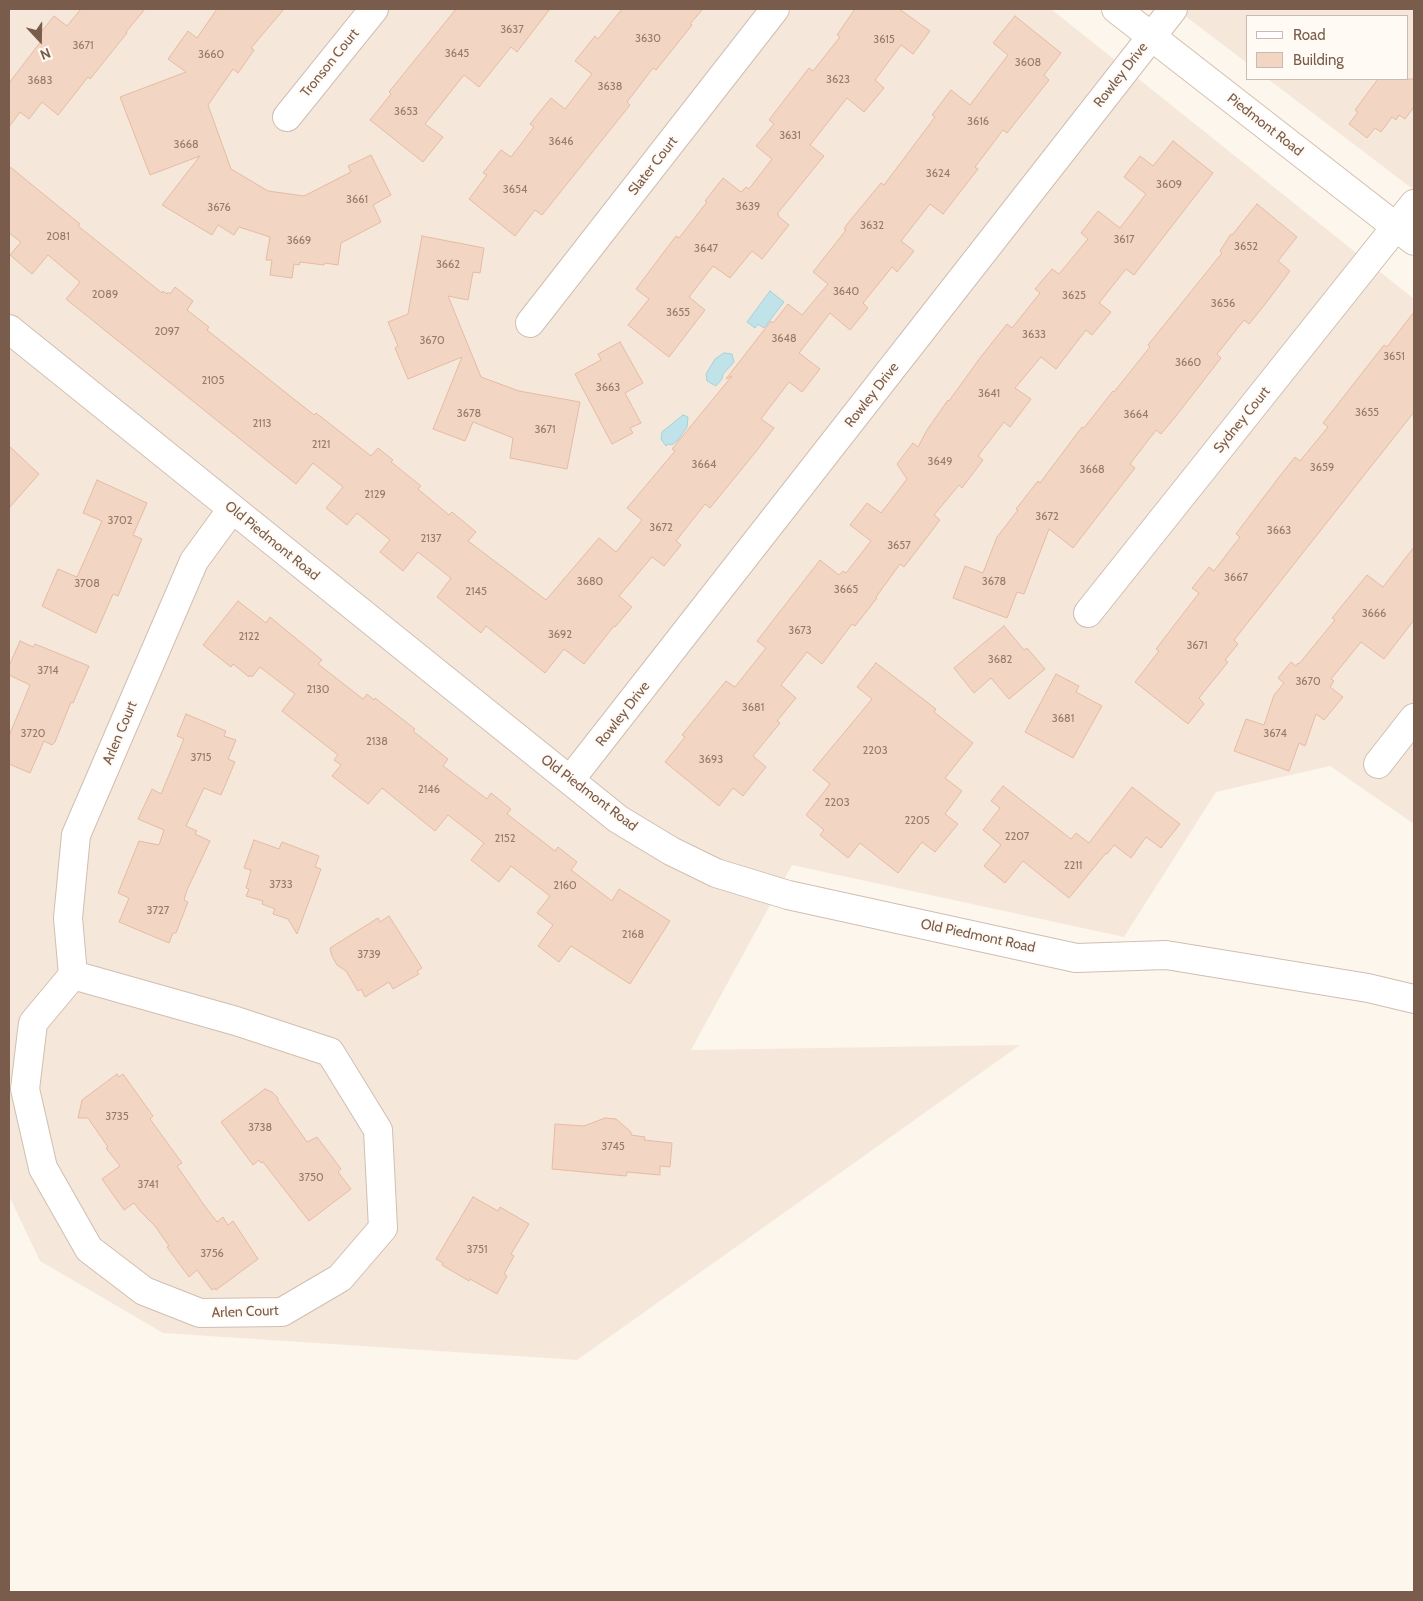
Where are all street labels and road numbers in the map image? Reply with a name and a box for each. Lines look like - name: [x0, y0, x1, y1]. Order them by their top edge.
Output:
- street label: Tronson Court: [297, 25, 363, 101]
- street label: Rowley Drive: [1090, 39, 1152, 111]
- street label: Piedmont Road: [1224, 90, 1306, 160]
- street label: Slater Court: [625, 133, 681, 199]
- street label: Rowley Drive: [841, 359, 903, 431]
- street label: Sydney Court: [1210, 383, 1274, 457]
- street label: Old Piedmont Road: [221, 498, 323, 584]
- street label: Rowley Drive: [592, 678, 654, 750]
- street label: Arlen Court: [99, 699, 141, 767]
- street label: Old Piedmont Road: [537, 751, 641, 835]
- street label: Old Piedmont Road: [919, 916, 1037, 956]
- street label: Arlen Court: [211, 1302, 279, 1322]

